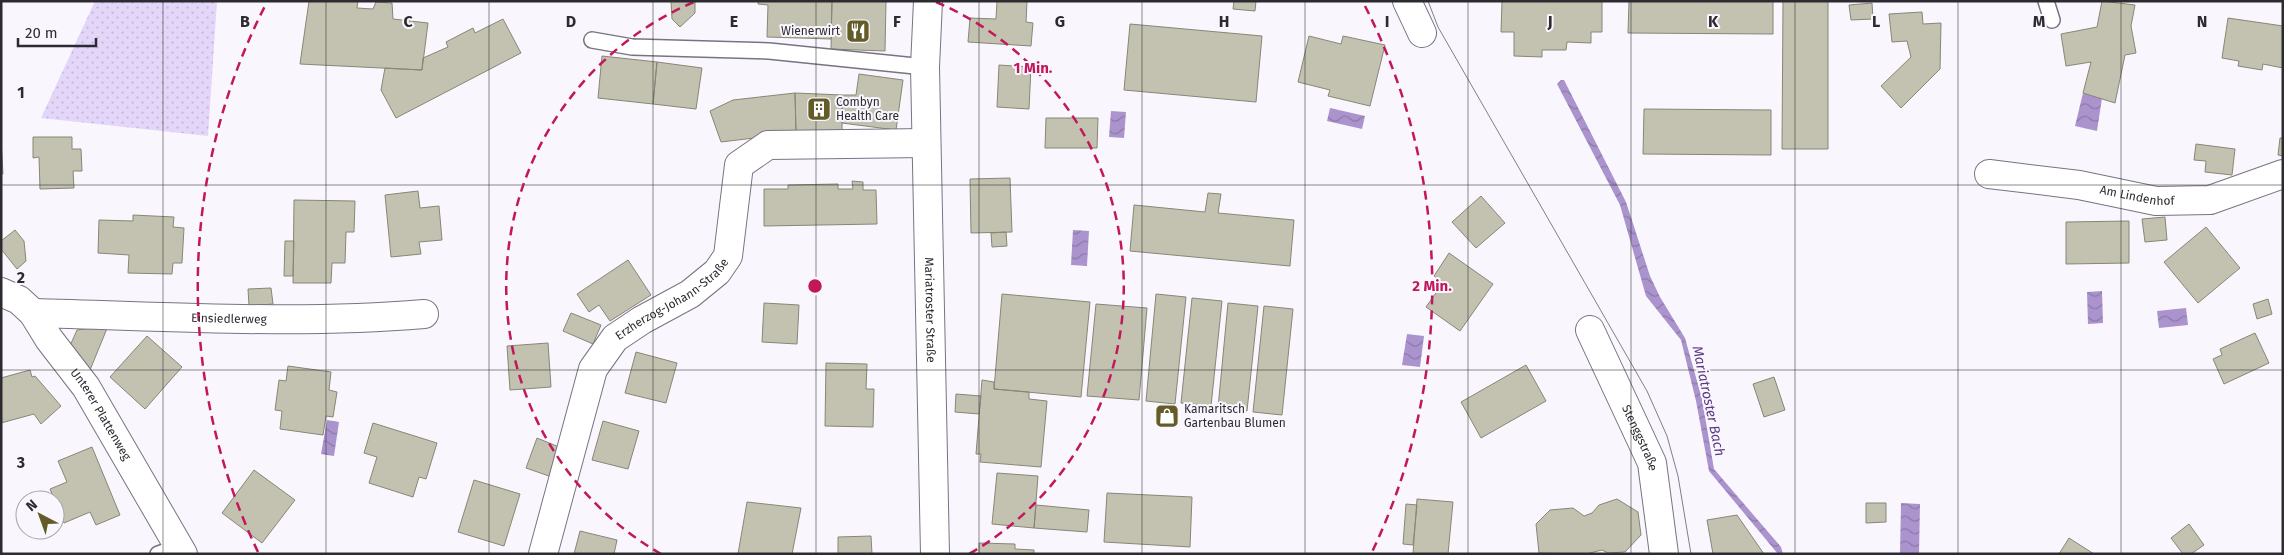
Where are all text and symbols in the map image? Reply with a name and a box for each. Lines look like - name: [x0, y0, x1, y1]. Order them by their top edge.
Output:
- text: B: [240, 12, 250, 31]
- text: C: [403, 12, 413, 31]
- text: D: [566, 12, 576, 31]
- text: E: [730, 12, 738, 31]
- text: F: [893, 12, 901, 31]
- text: G: [1055, 12, 1065, 31]
- text: H: [1219, 12, 1229, 31]
- text: I: [1385, 12, 1389, 31]
- text: J: [1546, 12, 1553, 31]
- text: K: [1708, 12, 1719, 31]
- text: L: [1872, 12, 1880, 31]
- text: M: [2033, 12, 2046, 31]
- text: N: [2197, 12, 2207, 31]
- scale bar: [18, 15, 95, 47]
- restaurant icon: Wienerwirt: [845, 18, 871, 44]
- text: 20 m: [25, 24, 58, 42]
- place label: Wienerwirt: [781, 24, 841, 38]
- text: 1 Min.: [1014, 59, 1053, 77]
- text: 1: [17, 83, 25, 102]
- place label: Combyn Health Care: [836, 95, 899, 123]
- building icon: Combyn Health Care: [806, 96, 832, 122]
- street label: Am Lindenhof: [2099, 183, 2176, 208]
- street label: Erzherzog-Johann-Straße: [613, 256, 731, 343]
- street label: Mariatroster Straße: [922, 257, 938, 363]
- text: 2: [17, 268, 25, 287]
- centre of rings: [806, 277, 824, 295]
- text: 2 Min.: [1412, 277, 1452, 295]
- street label: Einsiedlerweg: [191, 311, 268, 326]
- water label: Mariatroster Bach: [1689, 344, 1729, 458]
- street label: Unterer Plattenweg: [67, 366, 134, 463]
- place label: Kamaritsch Gartenbau Blumen: [1184, 402, 1286, 430]
- shop icon: Kamaritsch Gartenbau Blumen: [1154, 403, 1180, 429]
- street label: Stenggstraße: [1619, 403, 1660, 472]
- text: 3: [16, 453, 25, 472]
- north arrow: [15, 490, 65, 540]
- text: N: [23, 496, 41, 515]

